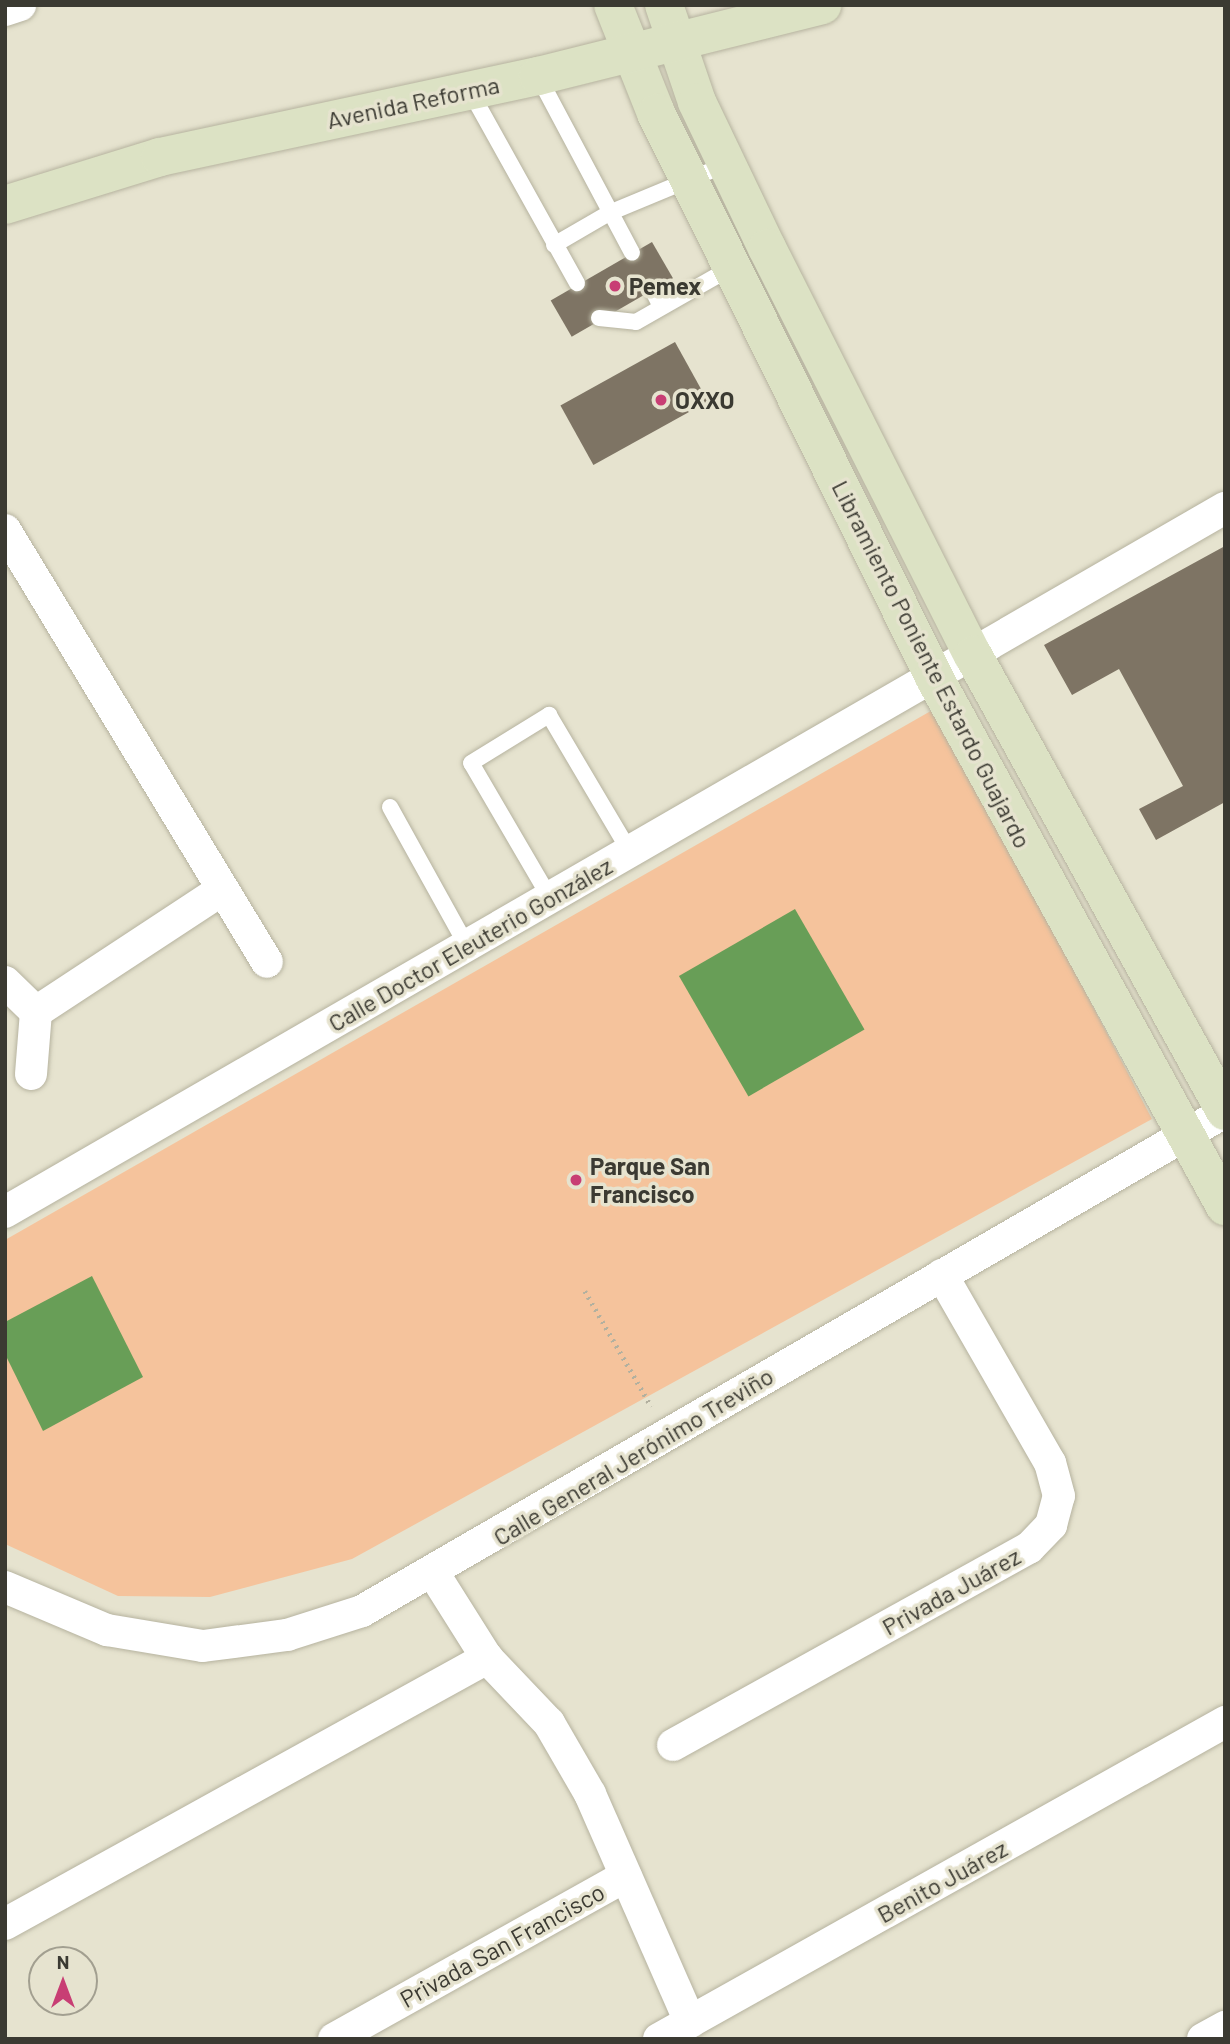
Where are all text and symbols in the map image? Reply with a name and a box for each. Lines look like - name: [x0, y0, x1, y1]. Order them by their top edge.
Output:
- street label: Avenida Reforma: [324, 70, 502, 134]
- place label: Pemex: [629, 272, 701, 300]
- marker: Pemex: [607, 278, 623, 294]
- place label: OXXO: [675, 386, 734, 414]
- marker: OXXO: [653, 392, 669, 408]
- street label: Libramiento Poniente Estardo Guajardo: [826, 475, 1038, 853]
- street label: Calle Doctor Eleuterio González: [323, 851, 617, 1037]
- place label: Parque San Francisco: [590, 1152, 710, 1208]
- marker: Parque San Francisco: [568, 1172, 584, 1188]
- street label: Calle General Jerónimo Treviño: [488, 1361, 778, 1551]
- street label: Privada Juárez: [877, 1541, 1025, 1641]
- street label: Benito Juárez: [872, 1833, 1012, 1929]
- street label: Privada San Francisco: [395, 1877, 609, 2013]
- north arrow: [28, 1946, 98, 2016]
- text: N: [57, 1950, 69, 1973]

